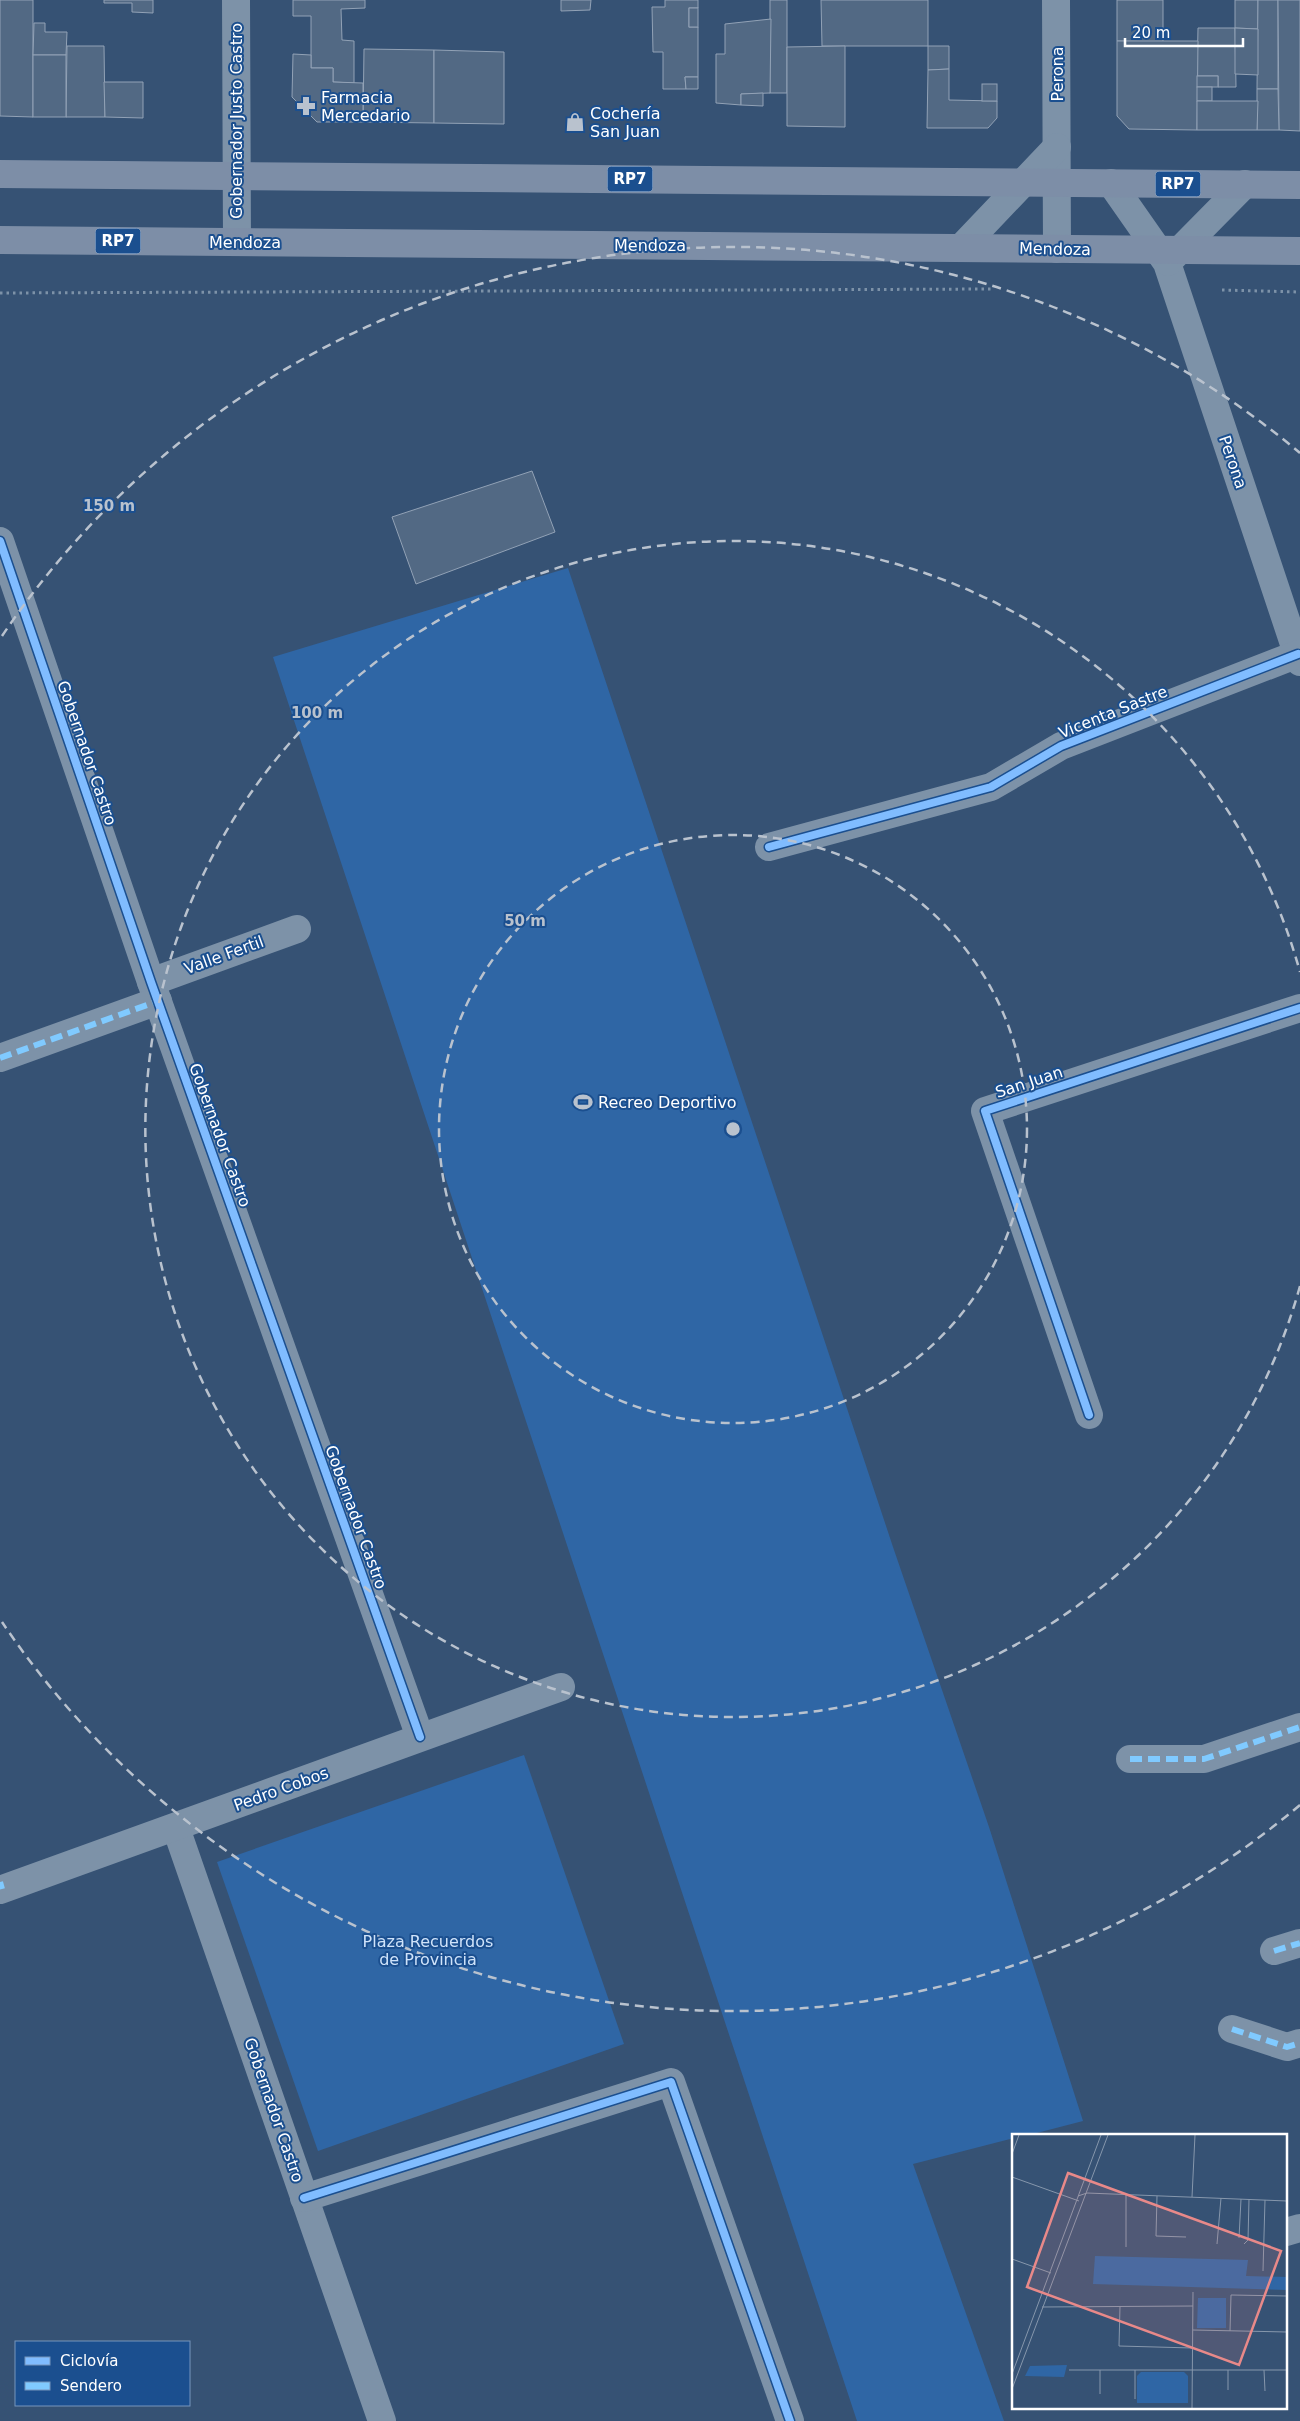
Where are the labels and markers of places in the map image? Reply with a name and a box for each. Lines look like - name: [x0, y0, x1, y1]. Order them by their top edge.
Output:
- place label: Farmacia Mercedario: [321, 88, 410, 125]
- pharmacy icon: Farmacia Mercedario: [295, 95, 317, 117]
- place label: Cochería San Juan: [590, 104, 661, 141]
- shop icon: Cochería San Juan: [564, 111, 586, 133]
- sports icon: Recreo Deportivo: [572, 1091, 594, 1113]
- place label: Recreo Deportivo: [598, 1093, 737, 1112]
- centre of rings: [724, 1120, 742, 1138]

